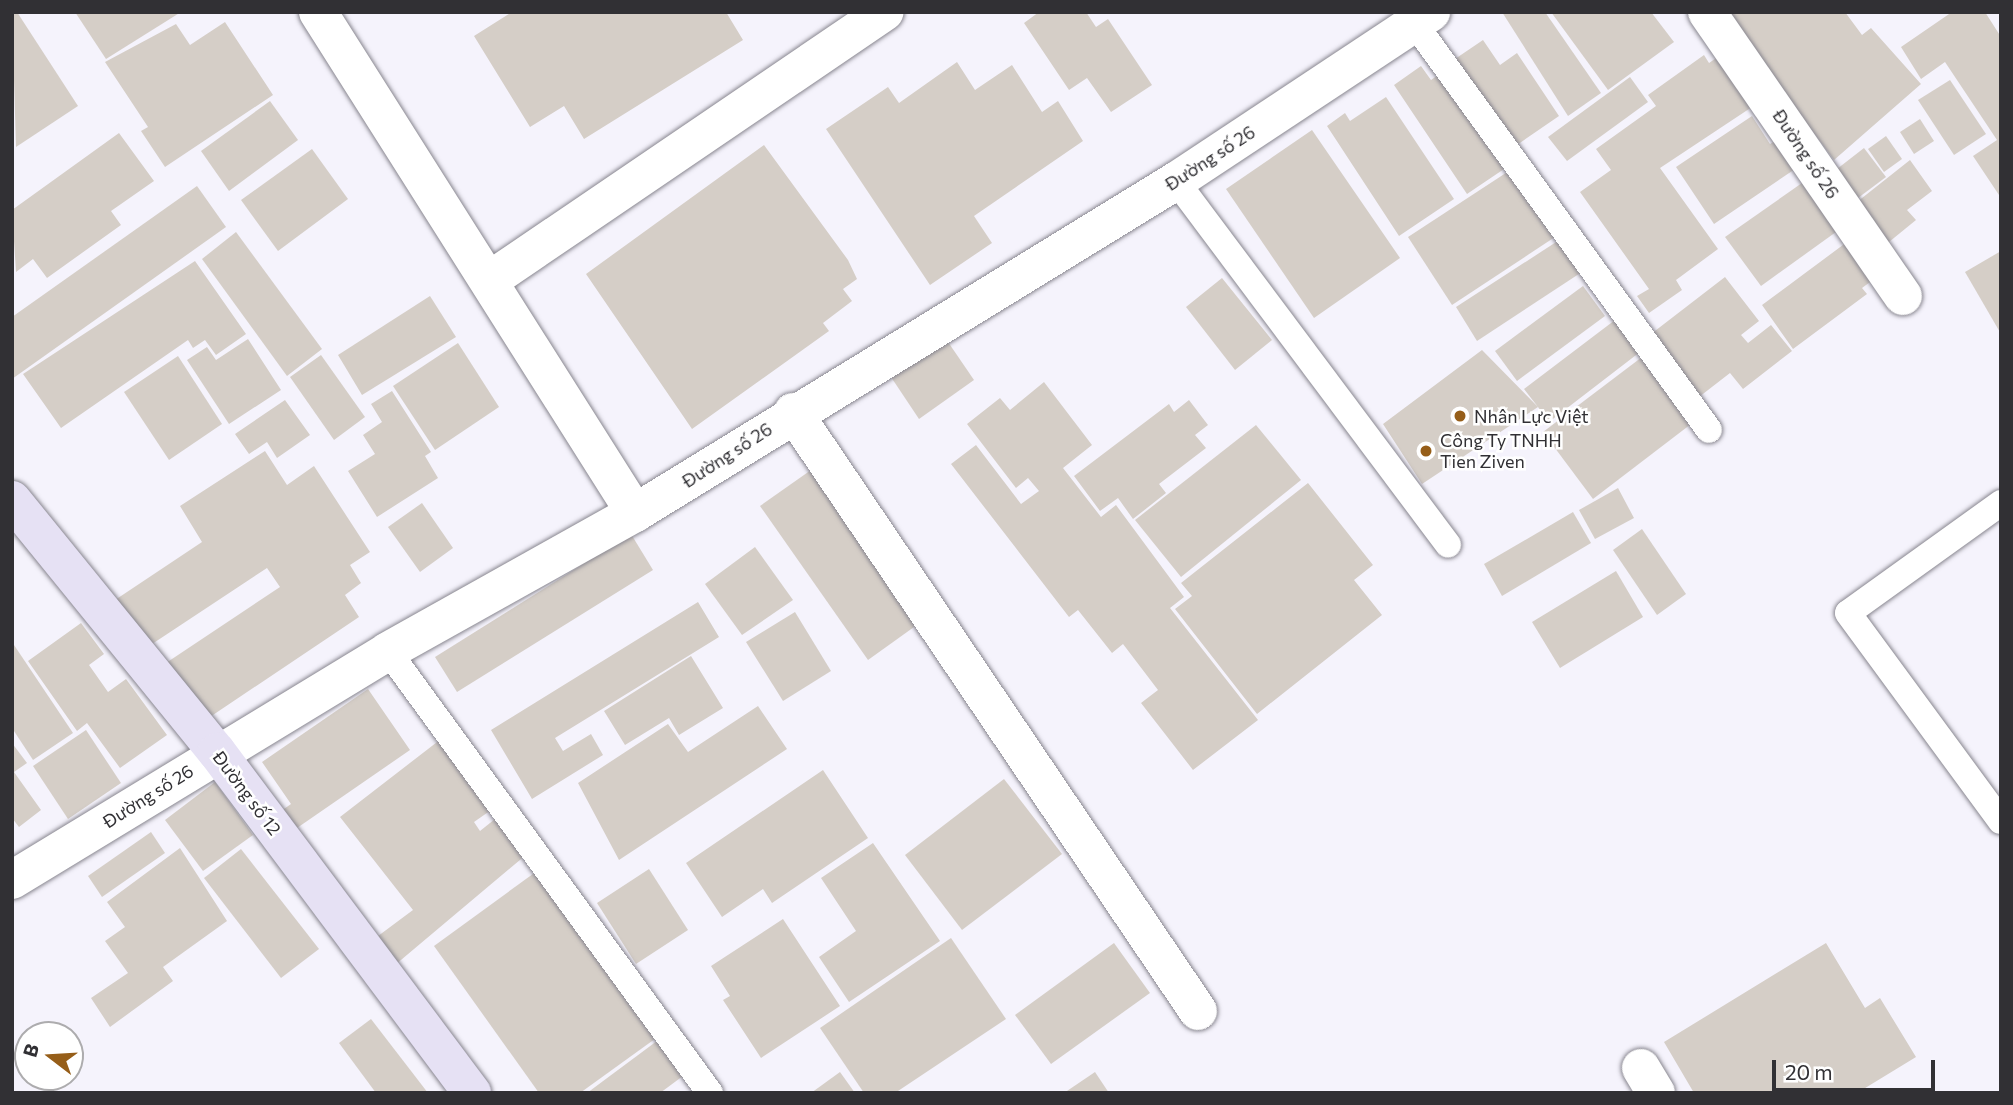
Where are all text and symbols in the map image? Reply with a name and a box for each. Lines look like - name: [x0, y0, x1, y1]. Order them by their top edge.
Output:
- street label: Đường số 26: [1768, 105, 1844, 203]
- street label: Đường số 26: [1161, 121, 1259, 195]
- place label: Nhân Lực Việt: [1474, 405, 1589, 427]
- marker: Nhân Lực Việt: [1452, 408, 1468, 424]
- street label: Đường số 26: [678, 418, 776, 492]
- place label: Công Ty TNHH Tien Ziven: [1440, 430, 1562, 472]
- marker: Công Ty TNHH Tien Ziven: [1418, 443, 1434, 459]
- street label: Đường số 12: [208, 747, 286, 839]
- street label: Đường số 26: [99, 760, 197, 832]
- north arrow: [14, 1021, 84, 1091]
- text: B: [18, 1041, 43, 1060]
- scale bar: [1775, 1046, 1938, 1090]
- text: 20 m: [1785, 1059, 1833, 1084]

